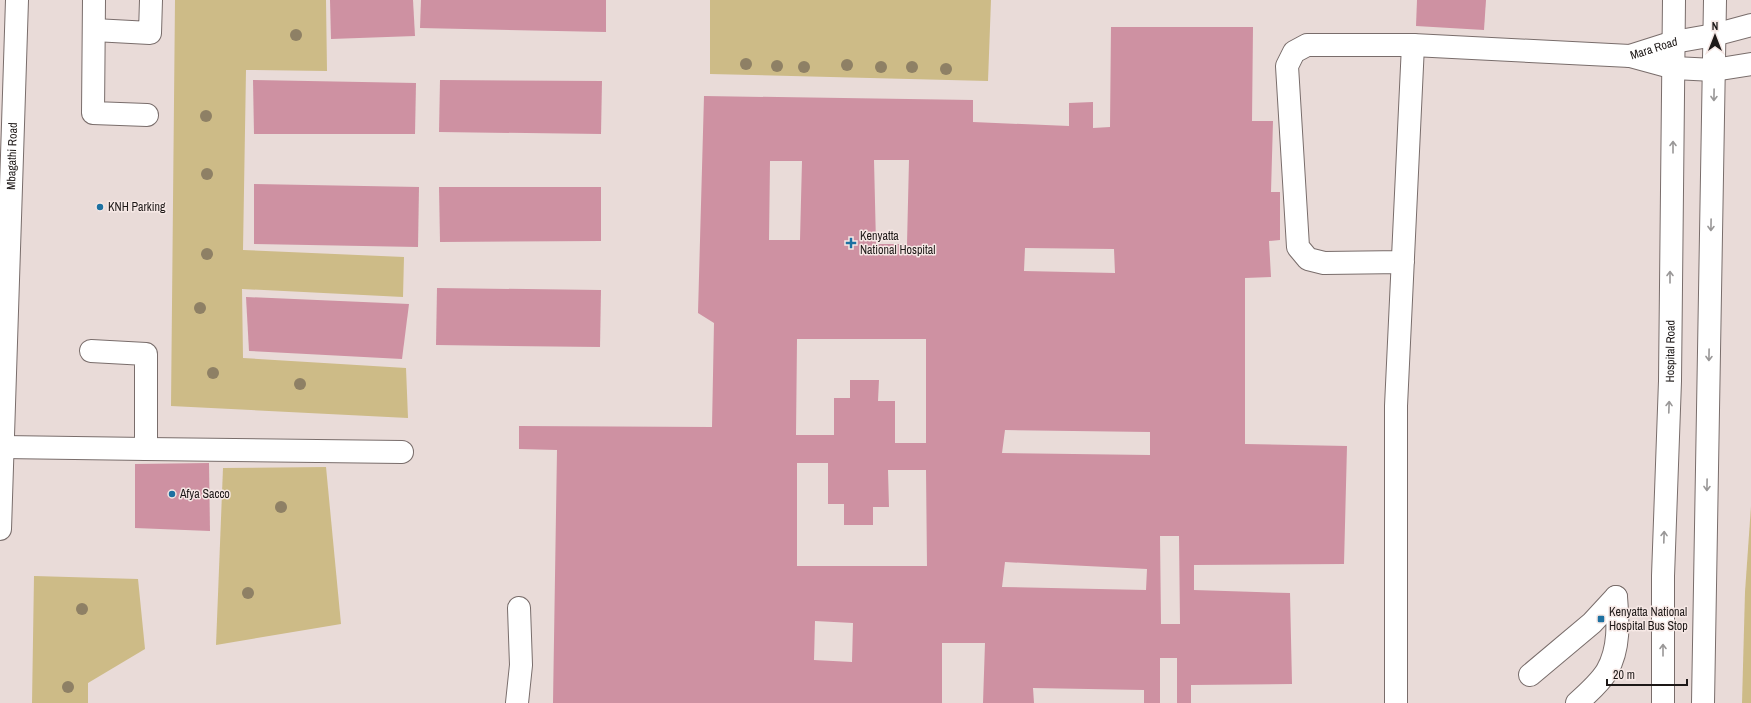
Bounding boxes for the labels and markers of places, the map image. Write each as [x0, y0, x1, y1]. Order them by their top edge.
place label: KNH Parking [108, 199, 166, 215]
marker: KNH Parking [95, 202, 105, 212]
place label: Kenyatta National Hospital [860, 228, 935, 258]
marker: Kenyatta National Hospital [845, 237, 857, 249]
place label: Afya Sacco [179, 486, 230, 502]
marker: Afya Sacco [167, 489, 177, 499]
place label: Kenyatta National Hospital Bus Stop [1609, 604, 1688, 634]
marker: Kenyatta National Hospital Bus Stop [1596, 614, 1606, 624]

